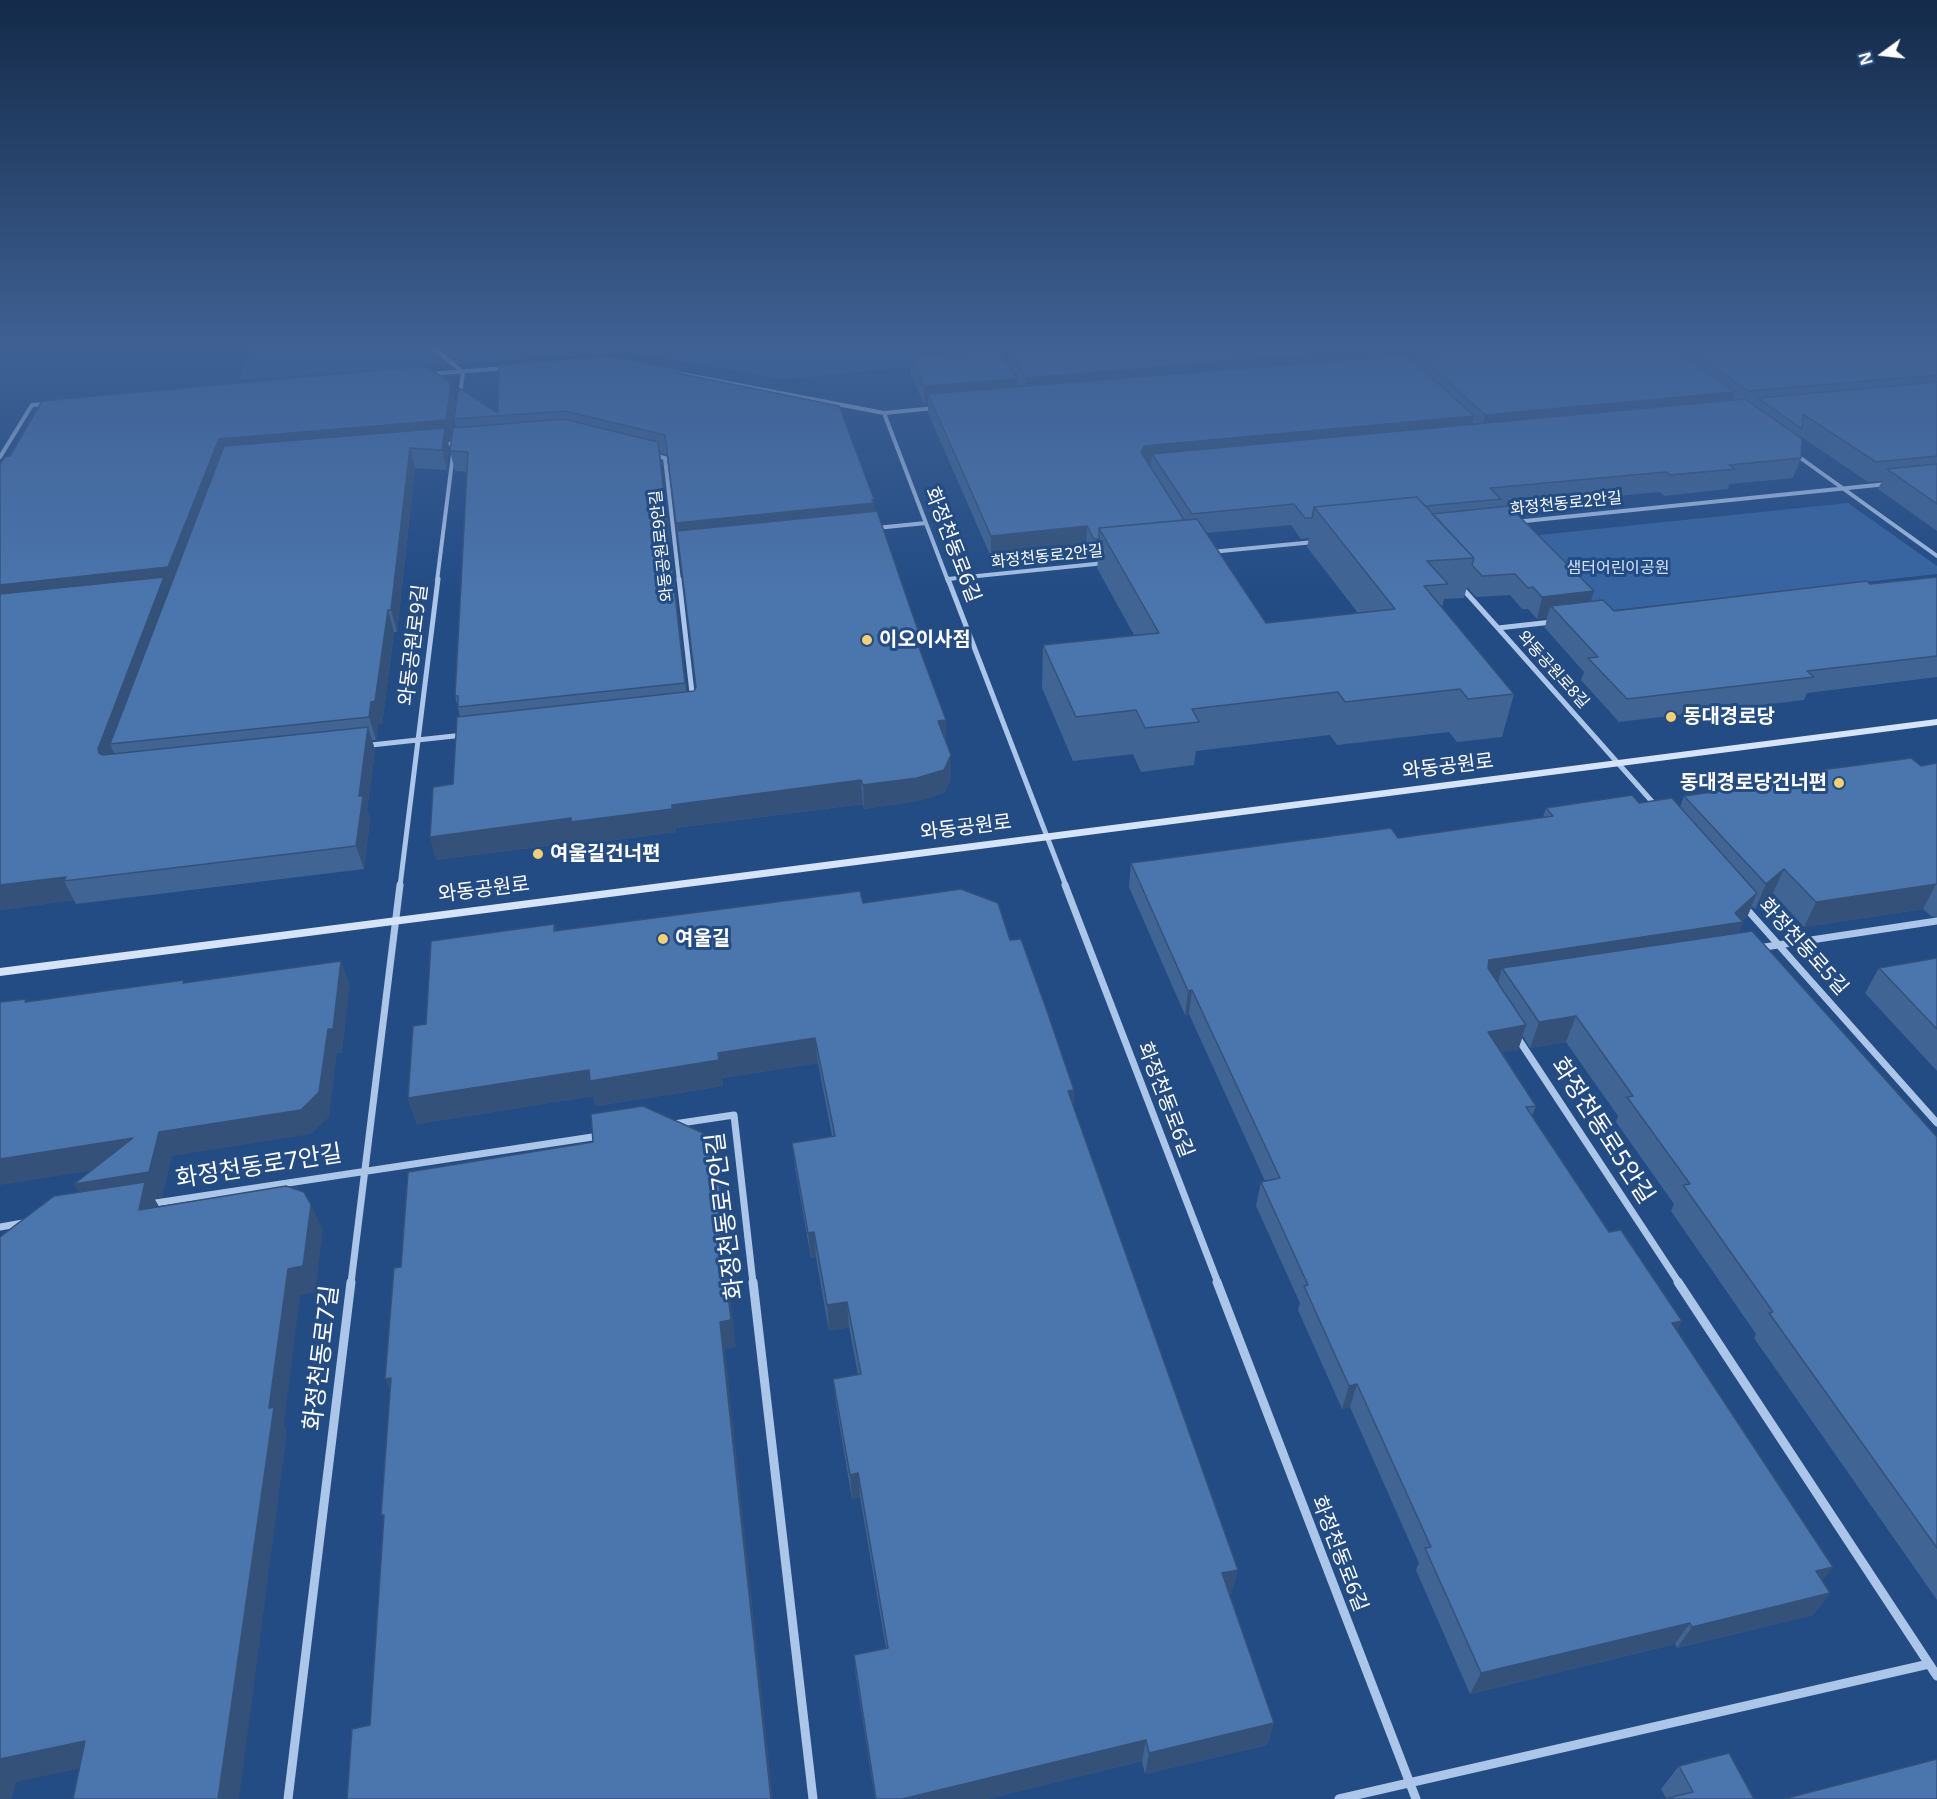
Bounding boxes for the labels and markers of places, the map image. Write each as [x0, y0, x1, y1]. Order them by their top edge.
place label: 이오이사점 [879, 628, 971, 652]
marker: 이오이사점 [860, 633, 874, 647]
place label: 동대경로당 [1683, 705, 1775, 729]
marker: 동대경로당 [1664, 710, 1678, 724]
place label: 동대경로당건너편 [1680, 771, 1827, 795]
marker: 동대경로당건너편 [1832, 776, 1846, 790]
place label: 여울길건너편 [550, 842, 660, 866]
marker: 여울길건너편 [531, 847, 545, 861]
place label: 여울길 [675, 927, 730, 951]
marker: 여울길 [656, 932, 670, 946]

